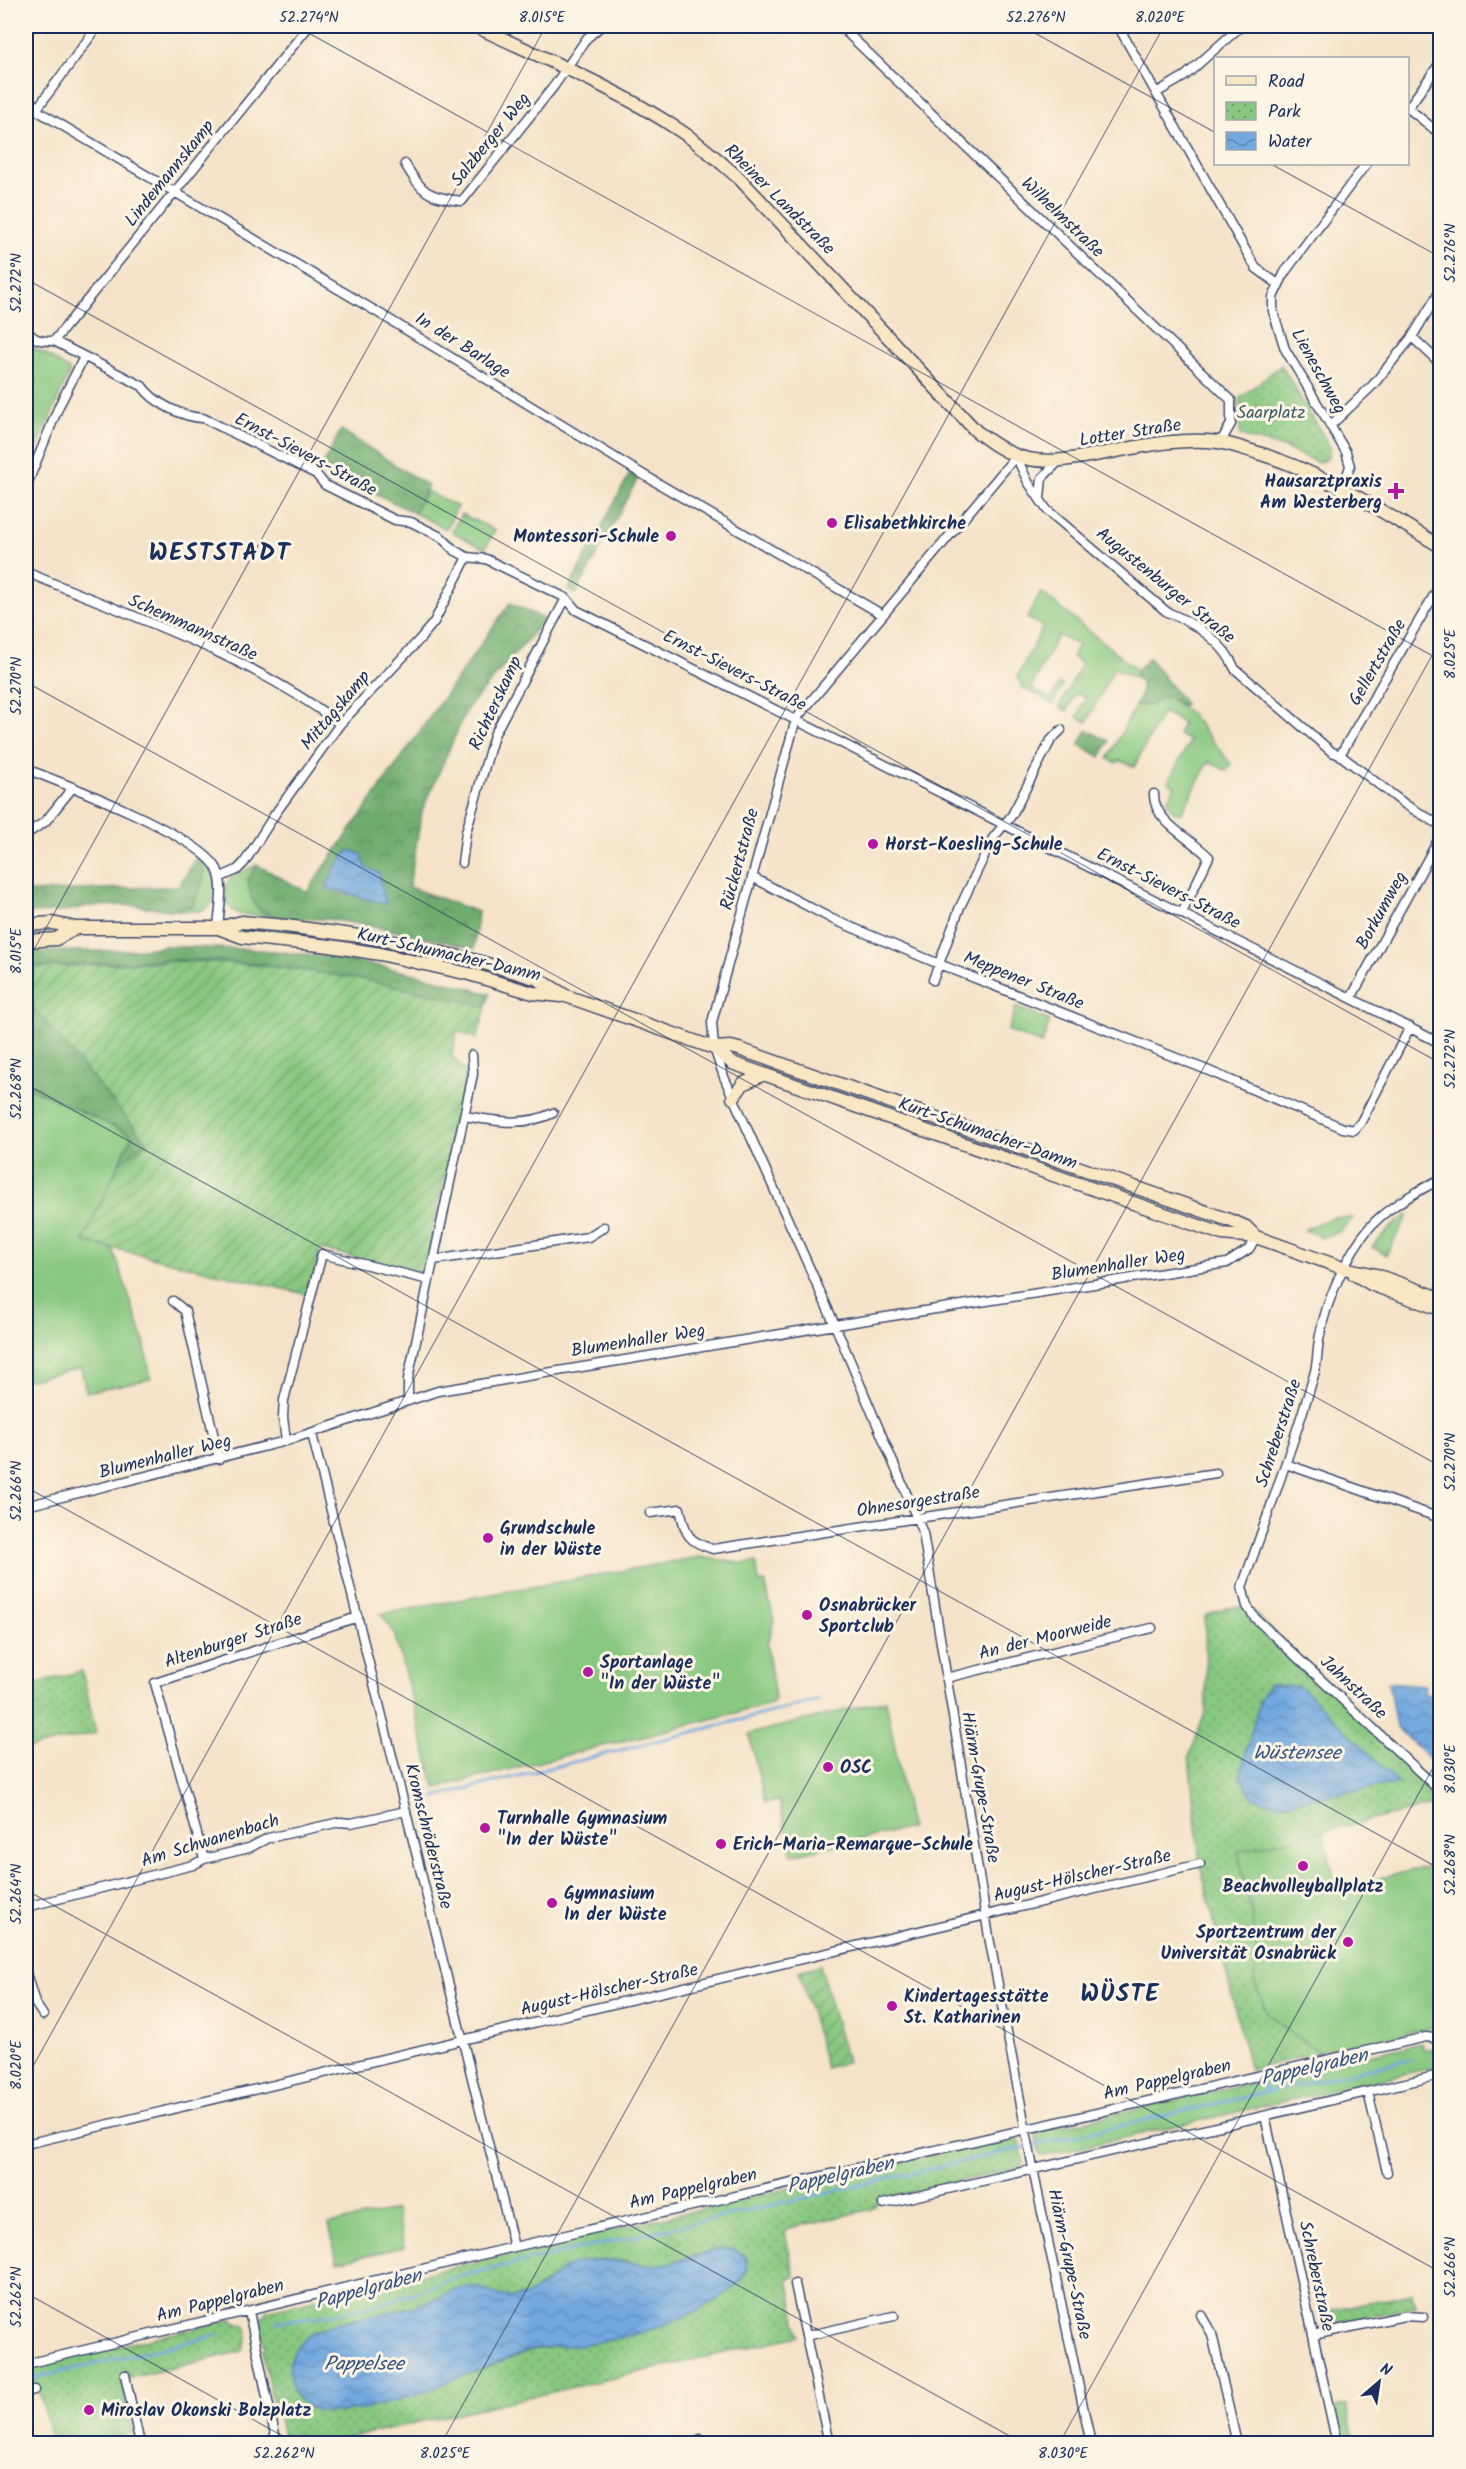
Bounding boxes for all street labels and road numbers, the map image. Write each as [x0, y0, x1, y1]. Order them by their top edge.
street label: Salzberger Weg [444, 86, 538, 194]
street label: Lindemannskamp [118, 114, 223, 234]
street label: Rheiner Landstraße [716, 138, 841, 263]
street label: Wilhelmstraße [1013, 171, 1110, 266]
street label: In der Barlage [409, 305, 516, 387]
street label: Lieneschweg [1282, 324, 1353, 420]
street label: Ernst-Sievers-Straße [229, 405, 382, 505]
street label: Lotter Straße [1077, 411, 1183, 456]
street label: Augustenburger Straße [1089, 521, 1241, 652]
street label: Schemmannstraße [123, 587, 262, 670]
street label: Gellertstraße [1342, 614, 1415, 712]
street label: Ernst-Sievers-Straße [657, 623, 811, 720]
street label: Richterskamp [462, 651, 531, 756]
street label: Mittagskamp [294, 664, 379, 757]
street label: Rückertstraße [713, 805, 768, 914]
street label: Ernst-Sievers-Straße [1091, 841, 1245, 938]
street label: Borkumweg [1349, 866, 1416, 955]
street label: Kurt-Schumacher-Damm [354, 920, 543, 991]
street label: Meppener Straße [959, 944, 1088, 1019]
street label: Kurt-Schumacher-Damm [894, 1090, 1081, 1179]
street label: Blumenhaller Weg [1049, 1241, 1187, 1290]
street label: Blumenhaller Weg [569, 1317, 707, 1366]
street label: Schreberstraße [1248, 1376, 1311, 1491]
street label: Blumenhaller Weg [96, 1427, 235, 1488]
street label: Ohnesorgestraße [854, 1478, 982, 1527]
street label: Altenburger Straße [161, 1605, 306, 1677]
street label: An der Moorweide [976, 1608, 1115, 1669]
street label: Jahnstraße [1312, 1649, 1394, 1727]
street label: Hiärm-Grupe-Straße [952, 1709, 1007, 1865]
street label: Kromschröderstraße [395, 1760, 460, 1912]
street label: Am Schwanenbach [138, 1807, 283, 1876]
street label: August-Hölscher-Straße [991, 1842, 1174, 1911]
street label: August-Hölscher-Straße [518, 1956, 701, 2025]
street label: Am Pappelgraben [1100, 2052, 1234, 2109]
street label: Am Pappelgraben [626, 2161, 760, 2218]
street label: Hiärm-Grupe-Straße [1038, 2186, 1099, 2342]
street label: Schreberstraße [1290, 2218, 1341, 2334]
street label: Am Pappelgraben [154, 2272, 287, 2331]

